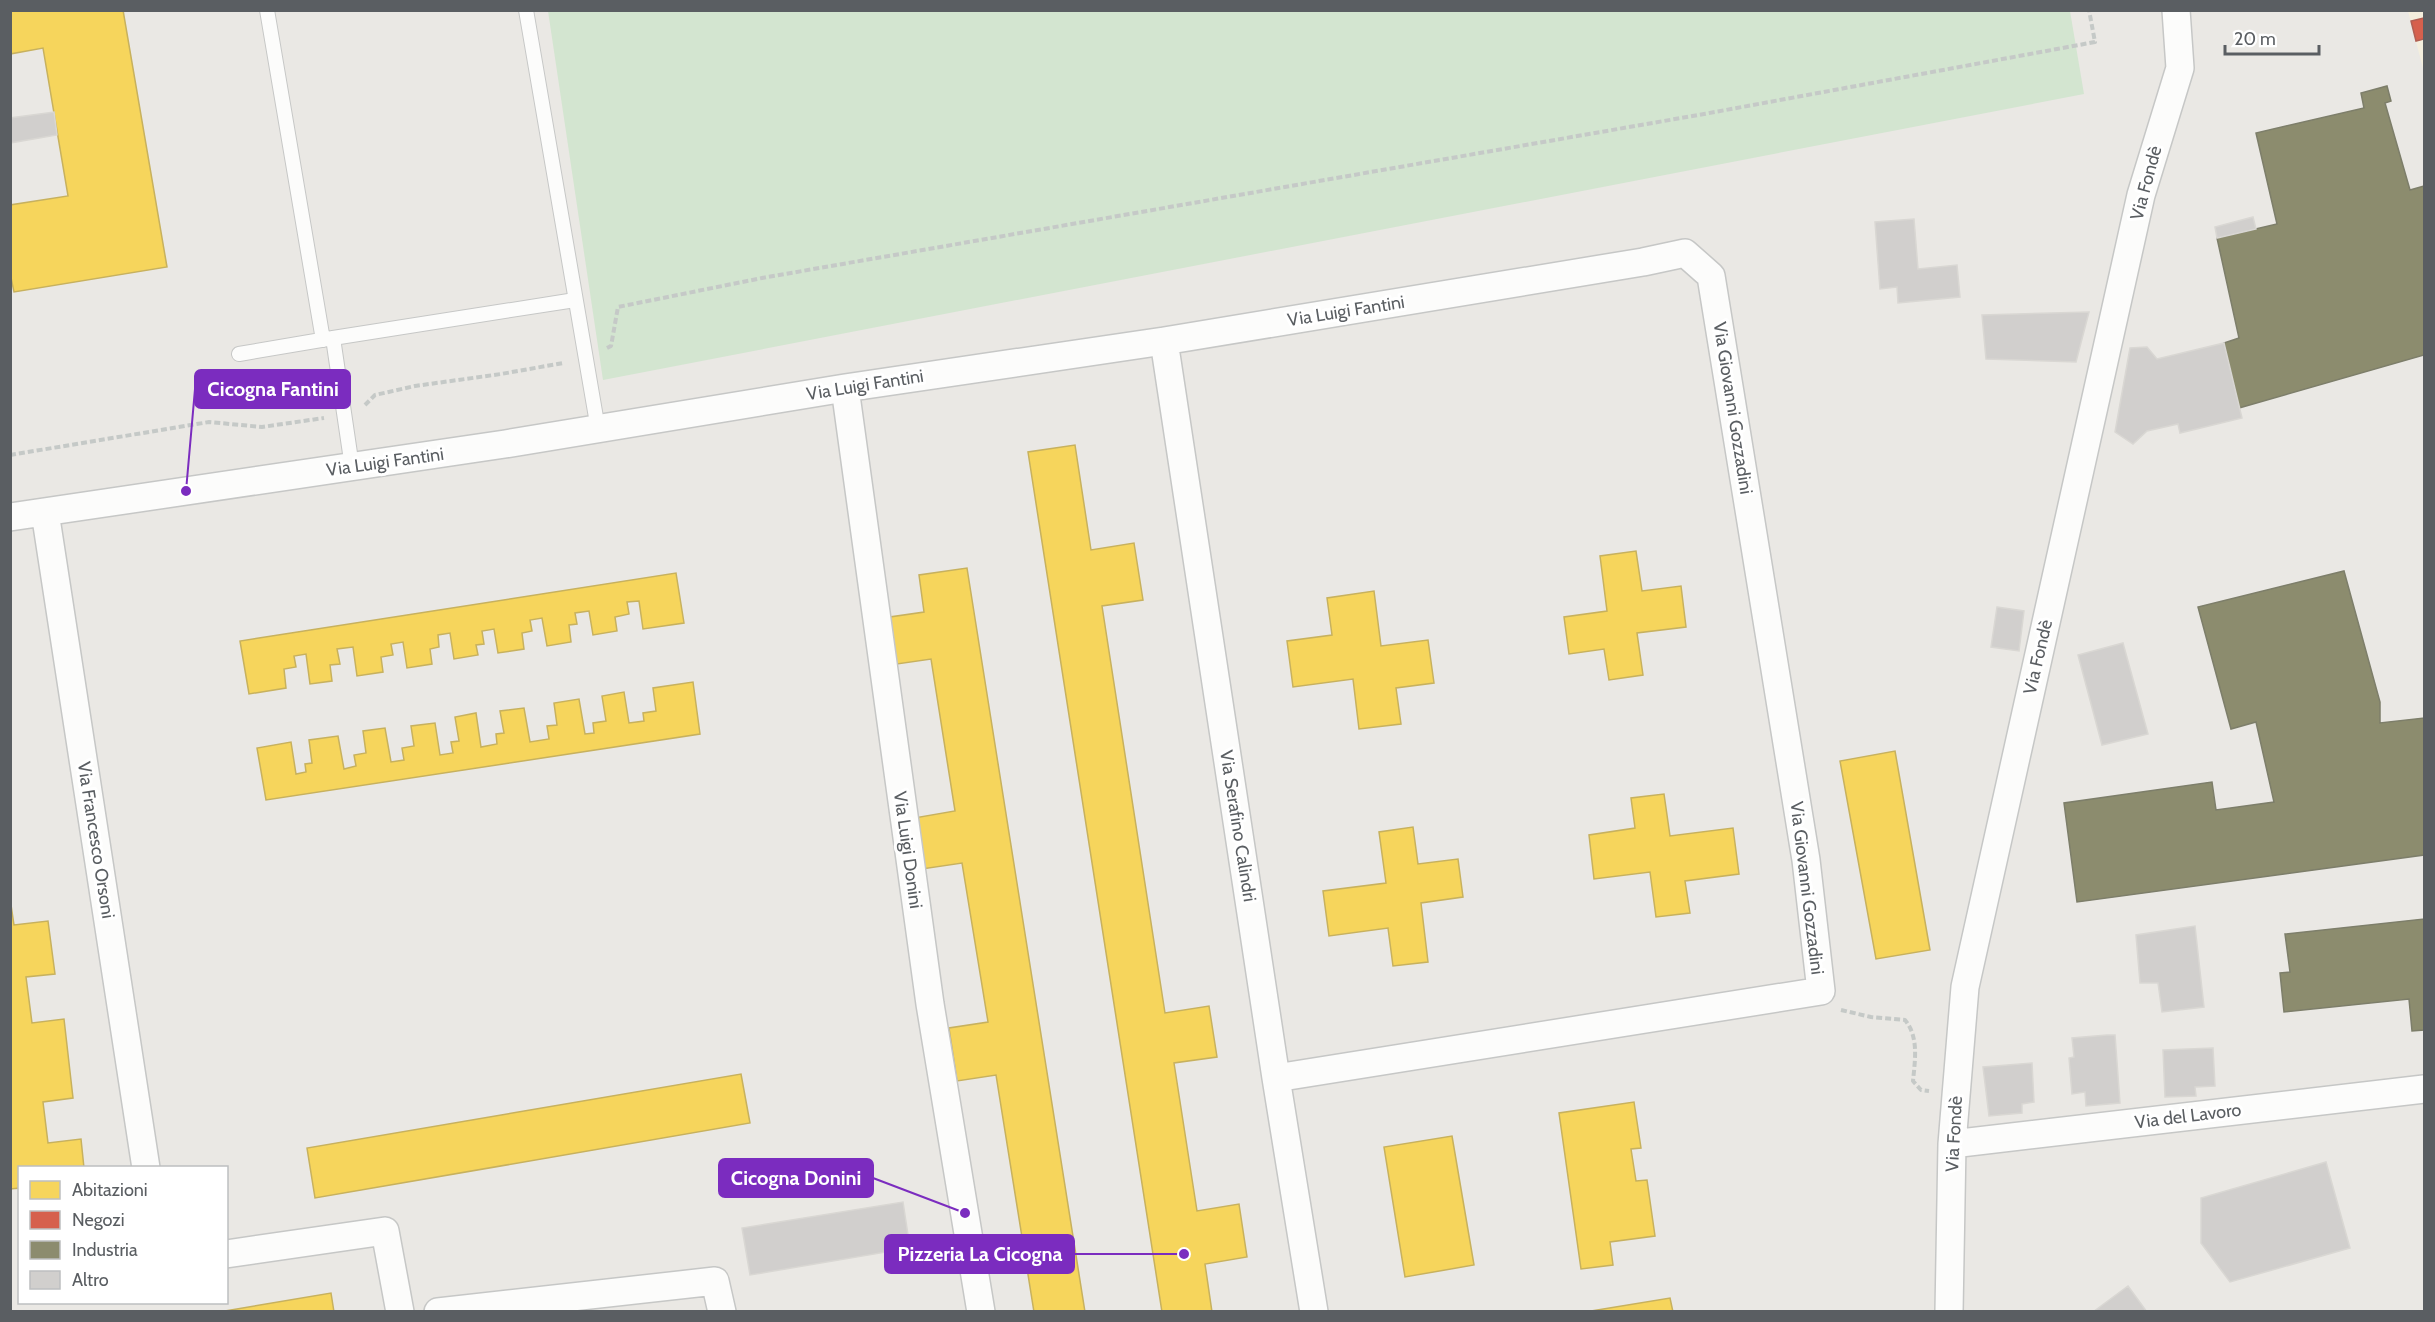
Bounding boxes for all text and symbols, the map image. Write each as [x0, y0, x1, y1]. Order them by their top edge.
scale bar [2225, 18, 2320, 56]
text: 20 m [2234, 28, 2276, 50]
street label: Via Fondè [2126, 143, 2166, 223]
street label: Via Luigi Fantini [1286, 291, 1406, 331]
street label: Via Giovanni Gozzadini [1709, 320, 1757, 496]
street label: Via Luigi Fantini [805, 365, 925, 405]
callout: Cicogna Fantini [195, 370, 350, 408]
text: Cicogna Fantini [207, 377, 339, 401]
street label: Via Luigi Fantini [325, 443, 445, 481]
street label: Via Fondè [2019, 617, 2057, 697]
street label: Via Serafino Calindri [1215, 749, 1261, 903]
street label: Via Francesco Orsoni [73, 760, 119, 920]
street label: Via Luigi Donini [889, 790, 927, 910]
street label: Via Giovanni Gozzadini [1785, 800, 1829, 976]
street label: Via Fondè [1941, 1095, 1967, 1173]
street label: Via del Lavoro [2134, 1099, 2243, 1133]
callout: Cicogna Donini [719, 1159, 873, 1197]
legend [18, 1166, 228, 1304]
text: Cicogna Donini [731, 1166, 861, 1190]
text: Abitazioni [72, 1179, 148, 1201]
text: Negozi [72, 1209, 125, 1231]
callout: Pizzeria La Cicogna [885, 1235, 1074, 1273]
text: Industria [72, 1239, 138, 1261]
text: Pizzeria La Cicogna [898, 1242, 1062, 1266]
text: Altro [72, 1269, 109, 1291]

